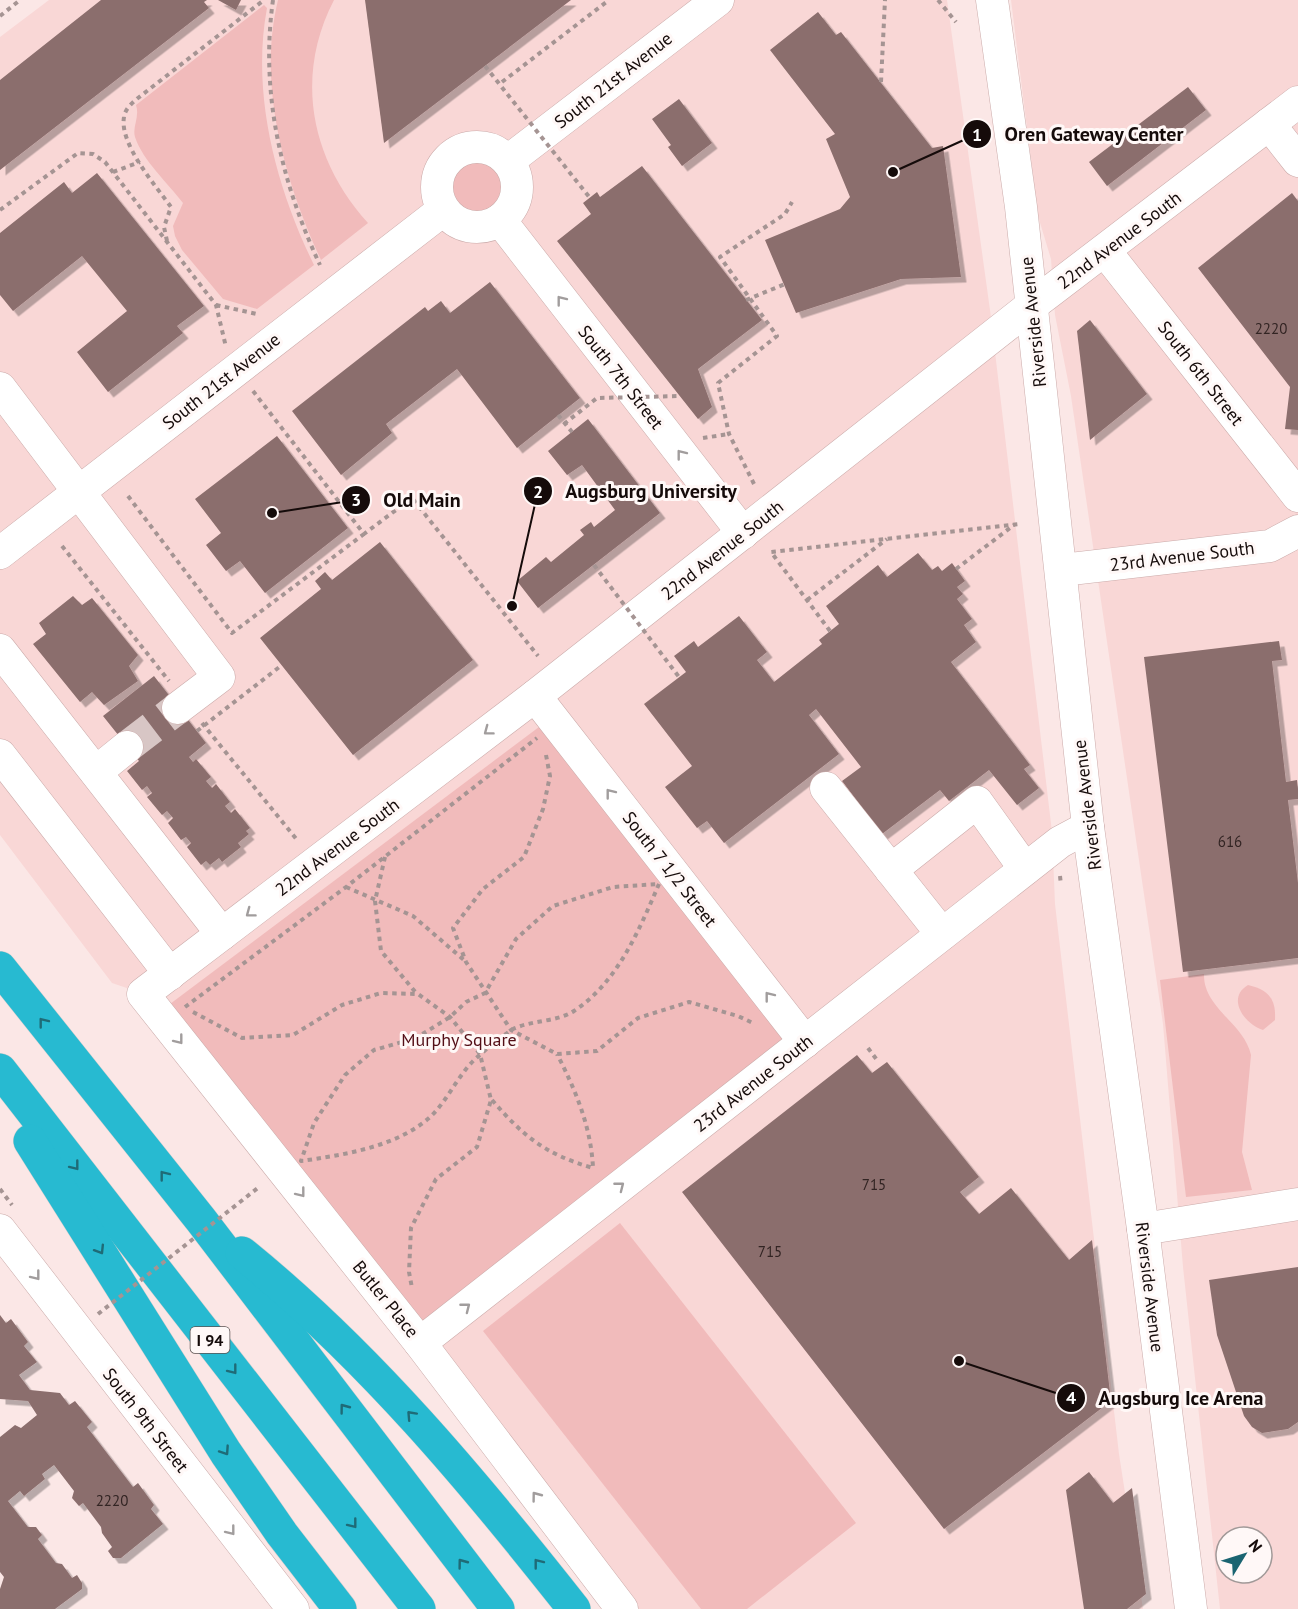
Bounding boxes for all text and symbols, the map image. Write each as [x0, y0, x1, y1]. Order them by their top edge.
street label: South 21st Avenue [549, 27, 677, 133]
callout: Oren Gateway Center [962, 115, 1196, 153]
text: Oren Gateway Center [1005, 121, 1183, 147]
text: 1 [972, 123, 982, 146]
street label: 22nd Avenue South [1052, 186, 1186, 294]
street label: Riverside Avenue [1015, 256, 1051, 388]
one-way arrow [557, 296, 568, 307]
street label: South 6th Street [1153, 316, 1249, 430]
house number: 2220 [1255, 319, 1287, 338]
street label: South 7th Street [573, 320, 669, 434]
street label: South 21st Avenue [157, 328, 285, 434]
one-way arrow [677, 450, 688, 461]
callout: Augsburg University [523, 472, 749, 510]
text: Augsburg University [565, 478, 737, 504]
text: 2 [533, 480, 543, 503]
callout: Old Main [341, 481, 473, 519]
text: Old Main [383, 487, 461, 513]
text: 3 [351, 488, 361, 511]
street label: 22nd Avenue South [656, 495, 788, 605]
street label: 23rd Avenue South [1108, 536, 1256, 576]
one-way arrow [484, 724, 495, 735]
street label: Riverside Avenue [1068, 739, 1106, 871]
one-way arrow [607, 788, 618, 799]
street label: 22nd Avenue South [270, 793, 404, 901]
street label: South 7 1/2 Street [618, 807, 722, 931]
house number: 616 [1218, 832, 1242, 851]
one-way arrow [245, 906, 256, 917]
one-way arrow [766, 992, 777, 1003]
one-way arrow [40, 1018, 51, 1029]
park label: Murphy Square [401, 1028, 517, 1051]
street label: 23rd Avenue South [689, 1029, 817, 1137]
one-way arrow [172, 1033, 183, 1044]
one-way arrow [67, 1159, 78, 1170]
one-way arrow [161, 1170, 172, 1181]
house number: 715 [862, 1175, 886, 1194]
one-way arrow [613, 1183, 624, 1194]
one-way arrow [293, 1186, 304, 1197]
street label: Riverside Avenue [1131, 1221, 1169, 1353]
house number: 715 [758, 1242, 782, 1261]
one-way arrow [92, 1244, 104, 1254]
street label: Butler Place [348, 1256, 424, 1342]
one-way arrow [28, 1270, 39, 1281]
one-way arrow [459, 1303, 470, 1314]
road number: I 94 [190, 1327, 230, 1353]
street label: South 9th Street [98, 1363, 194, 1477]
one-way arrow [226, 1363, 237, 1374]
callout: Augsburg Ice Arena [1056, 1379, 1276, 1417]
text: Augsburg Ice Arena [1099, 1385, 1263, 1411]
text: 4 [1066, 1386, 1076, 1409]
one-way arrow [340, 1403, 351, 1414]
one-way arrow [407, 1412, 418, 1422]
one-way arrow [218, 1444, 229, 1455]
house number: 2220 [96, 1491, 128, 1510]
one-way arrow [532, 1491, 543, 1502]
one-way arrow [345, 1517, 356, 1528]
one-way arrow [224, 1524, 235, 1535]
north arrow [1214, 1525, 1274, 1585]
text: N [1245, 1535, 1267, 1556]
one-way arrow [458, 1558, 469, 1569]
one-way arrow [534, 1559, 545, 1570]

